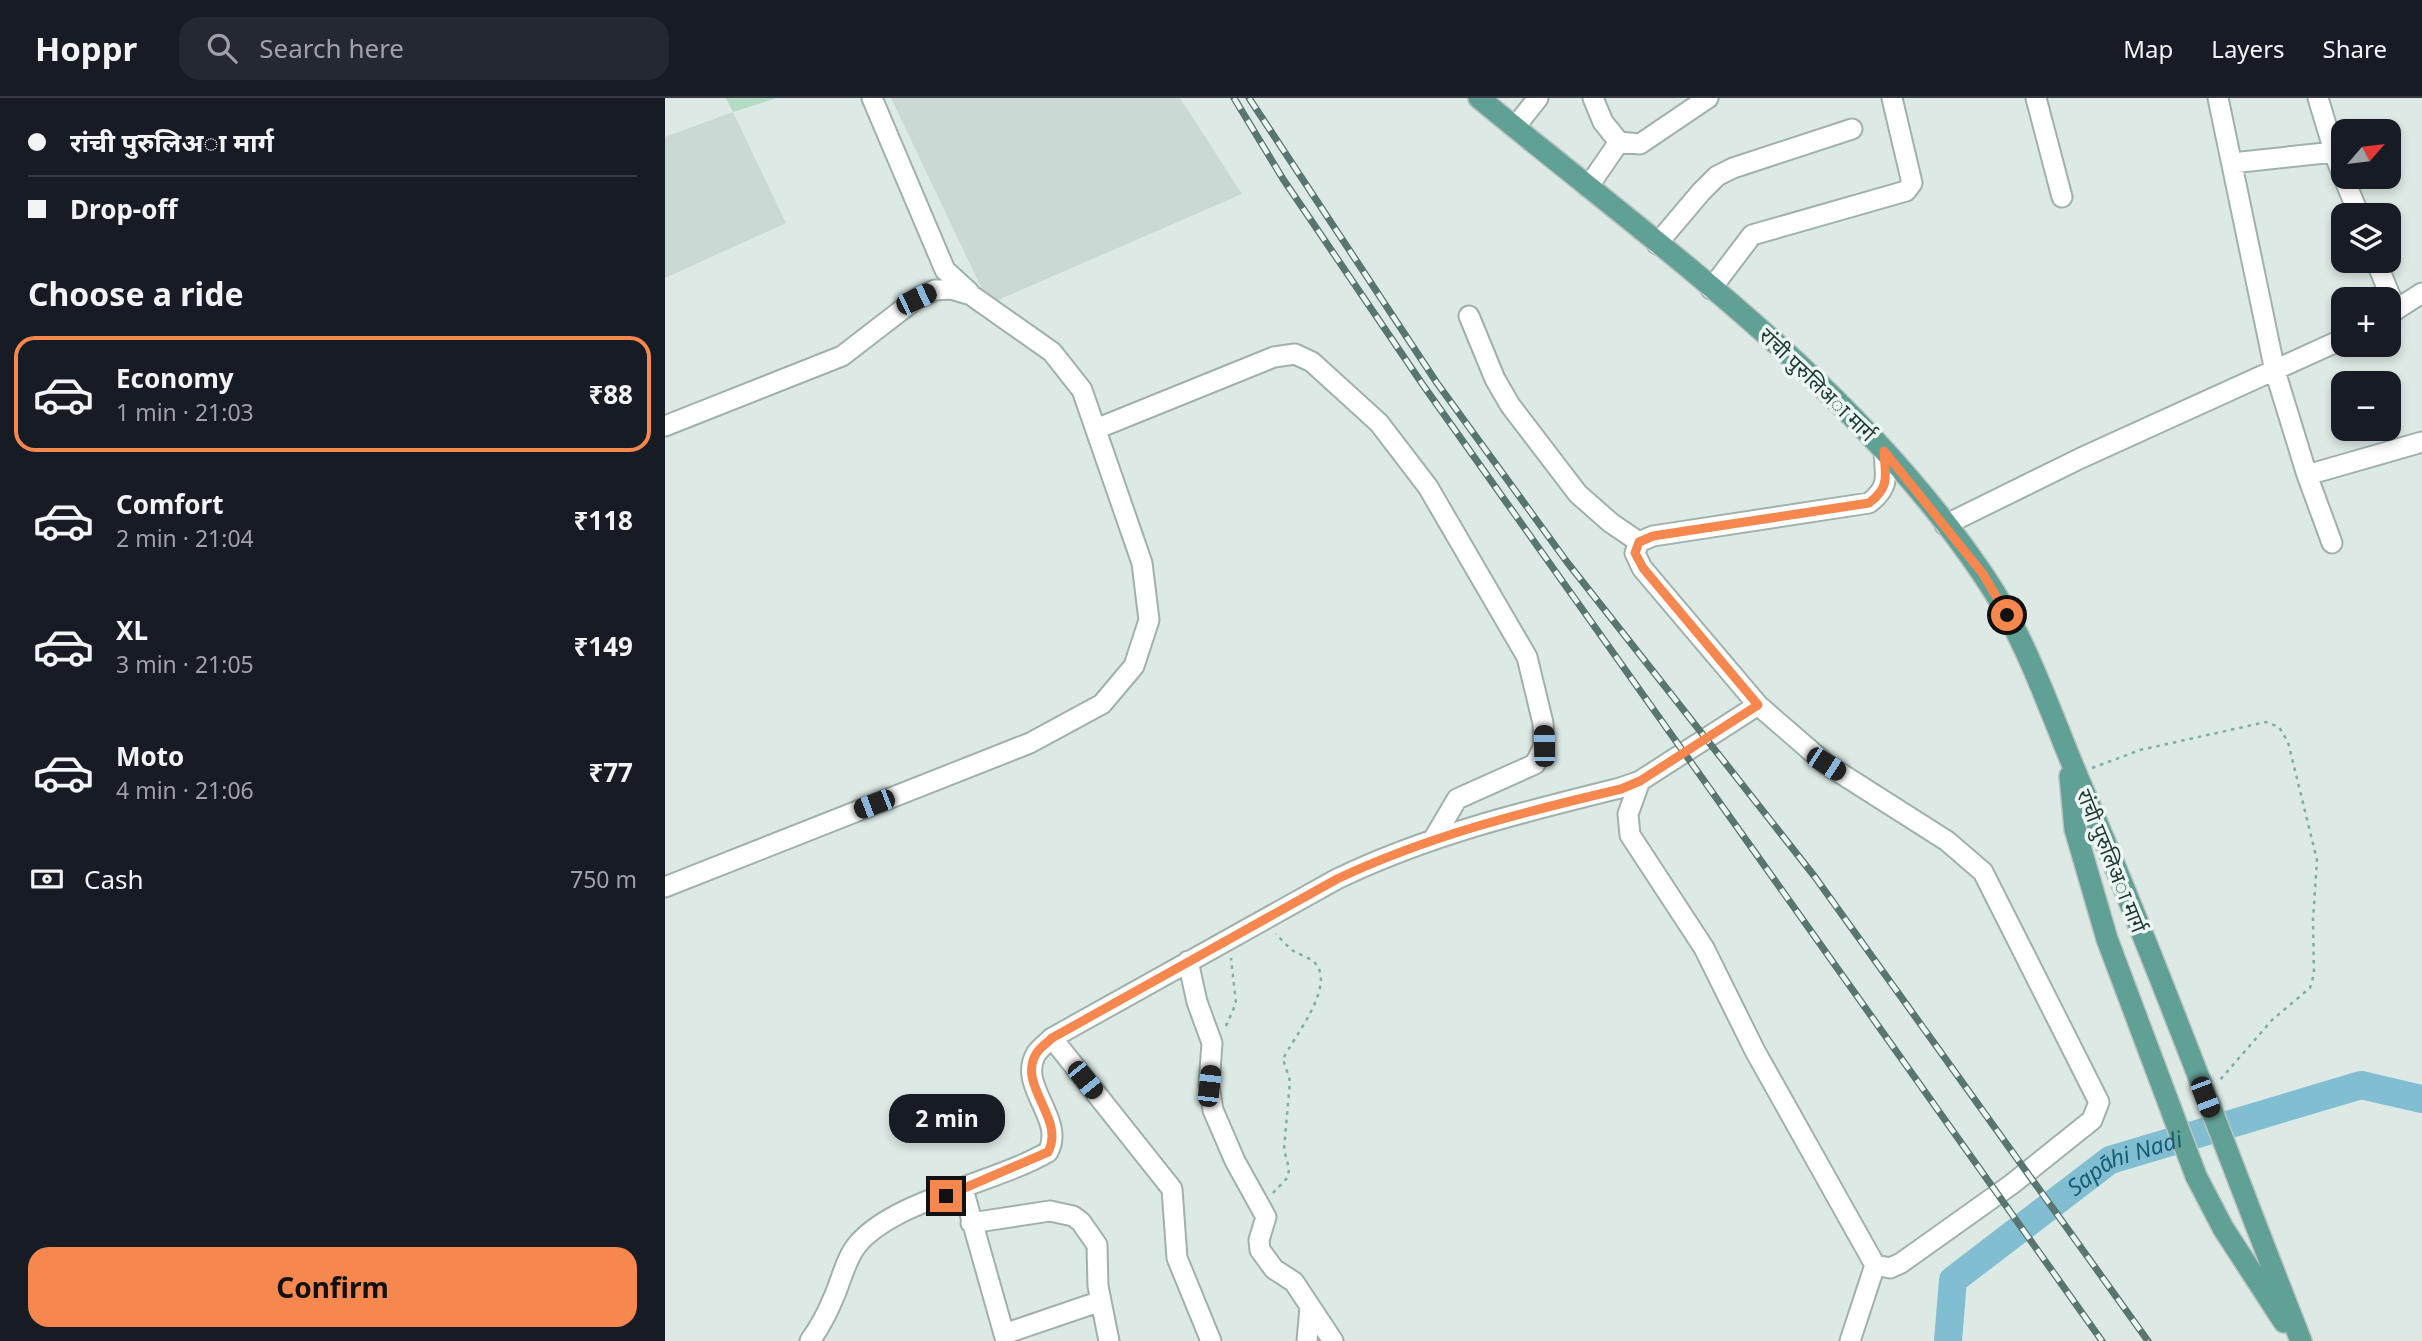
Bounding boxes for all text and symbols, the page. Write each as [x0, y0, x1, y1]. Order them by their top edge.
search box [179, 17, 669, 80]
text: Hoppr [35, 26, 137, 71]
icon: search [203, 29, 241, 67]
text: Search here [259, 30, 404, 66]
text: Map [2123, 32, 2173, 65]
text: Layers [2211, 32, 2285, 65]
text: Share [2323, 32, 2387, 65]
north arrow [2331, 119, 2401, 189]
map controls [2331, 119, 2401, 441]
text: रांची पुरुलिअा मार्ग [70, 124, 274, 160]
text: Drop-off [70, 191, 177, 227]
button: layers [2331, 203, 2401, 273]
text: Choose a ride [28, 272, 244, 315]
car [893, 280, 940, 318]
button: + [2331, 287, 2401, 357]
street label: रांची पुरुलिअा मार्ग [1753, 322, 1883, 448]
text: Economy [116, 360, 234, 396]
icon: car [32, 363, 95, 426]
button: − [2331, 371, 2401, 441]
text: ₹88 [588, 376, 633, 412]
text: 1 min · 21:03 [116, 396, 254, 428]
text: Comfort [116, 486, 224, 522]
icon: car [32, 489, 95, 552]
text: ₹118 [574, 502, 633, 538]
text: 2 min · 21:04 [116, 522, 254, 554]
route start [1991, 599, 2023, 631]
text: XL [116, 612, 148, 648]
icon: car [32, 615, 95, 678]
text: ₹149 [574, 628, 633, 664]
text: 3 min · 21:05 [116, 648, 254, 680]
car [1534, 725, 1555, 767]
text: Moto [116, 738, 184, 774]
icon: car [32, 741, 95, 804]
car [1803, 744, 1850, 784]
text: ₹77 [588, 754, 633, 790]
text: 4 min · 21:06 [116, 774, 254, 806]
street label: रांची पुरुलिअा मार्ग [2071, 785, 2154, 937]
car [851, 787, 898, 821]
icon: cash [28, 860, 66, 898]
text: Cash [84, 861, 144, 897]
text: 750 m [570, 863, 637, 895]
car [1064, 1057, 1107, 1103]
car [1197, 1064, 1222, 1108]
car [2188, 1074, 2223, 1120]
callout: 2 min [888, 1094, 1004, 1144]
text: 2 min [915, 1102, 979, 1134]
water label: Sapāhi Nadi [2060, 1122, 2187, 1202]
route end [930, 1180, 962, 1212]
button: Confirm [28, 1247, 637, 1327]

